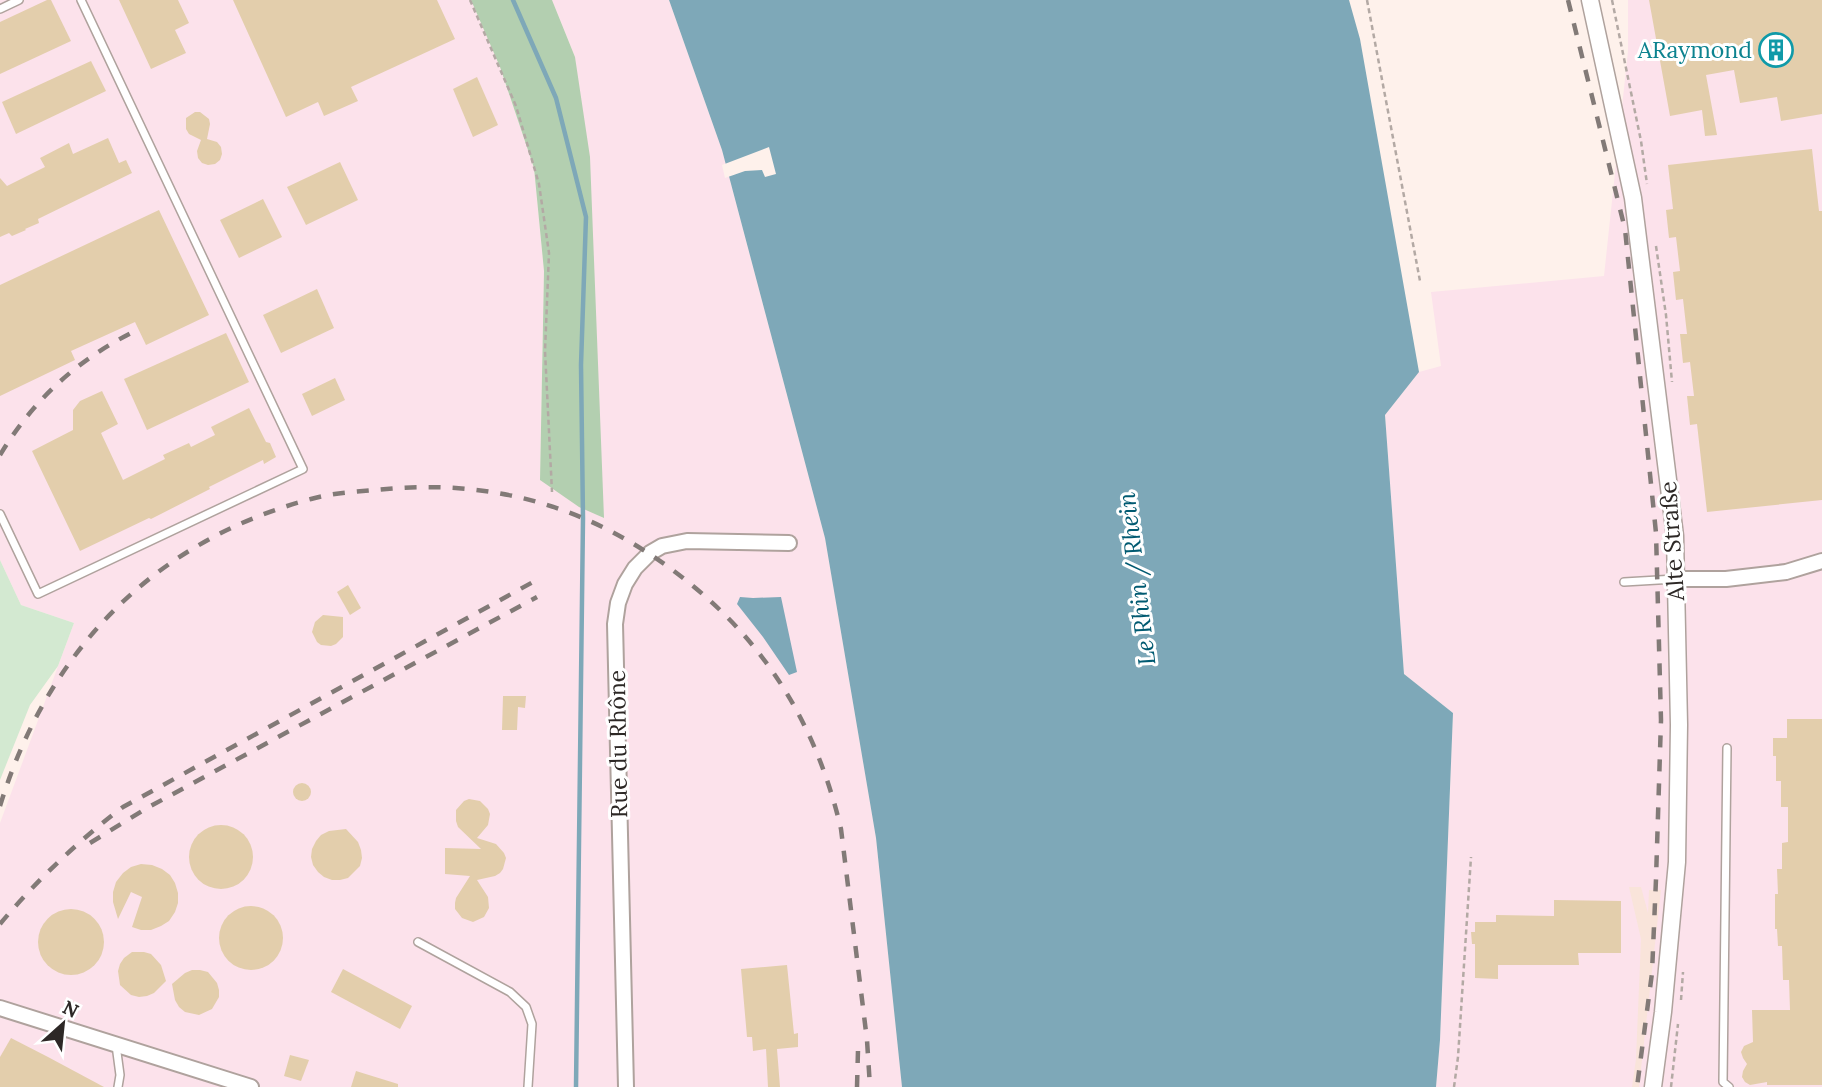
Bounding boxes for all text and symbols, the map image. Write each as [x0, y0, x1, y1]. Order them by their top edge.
building icon: ARaymond [1757, 31, 1795, 69]
place label: ARaymond [1637, 35, 1752, 64]
street label: Alte Straße [1653, 480, 1690, 603]
water label: Le Rhin / Rhein [1110, 491, 1162, 667]
street label: Rue du Rhône [602, 670, 633, 818]
north arrow [28, 989, 98, 1059]
text: N [59, 995, 83, 1023]

